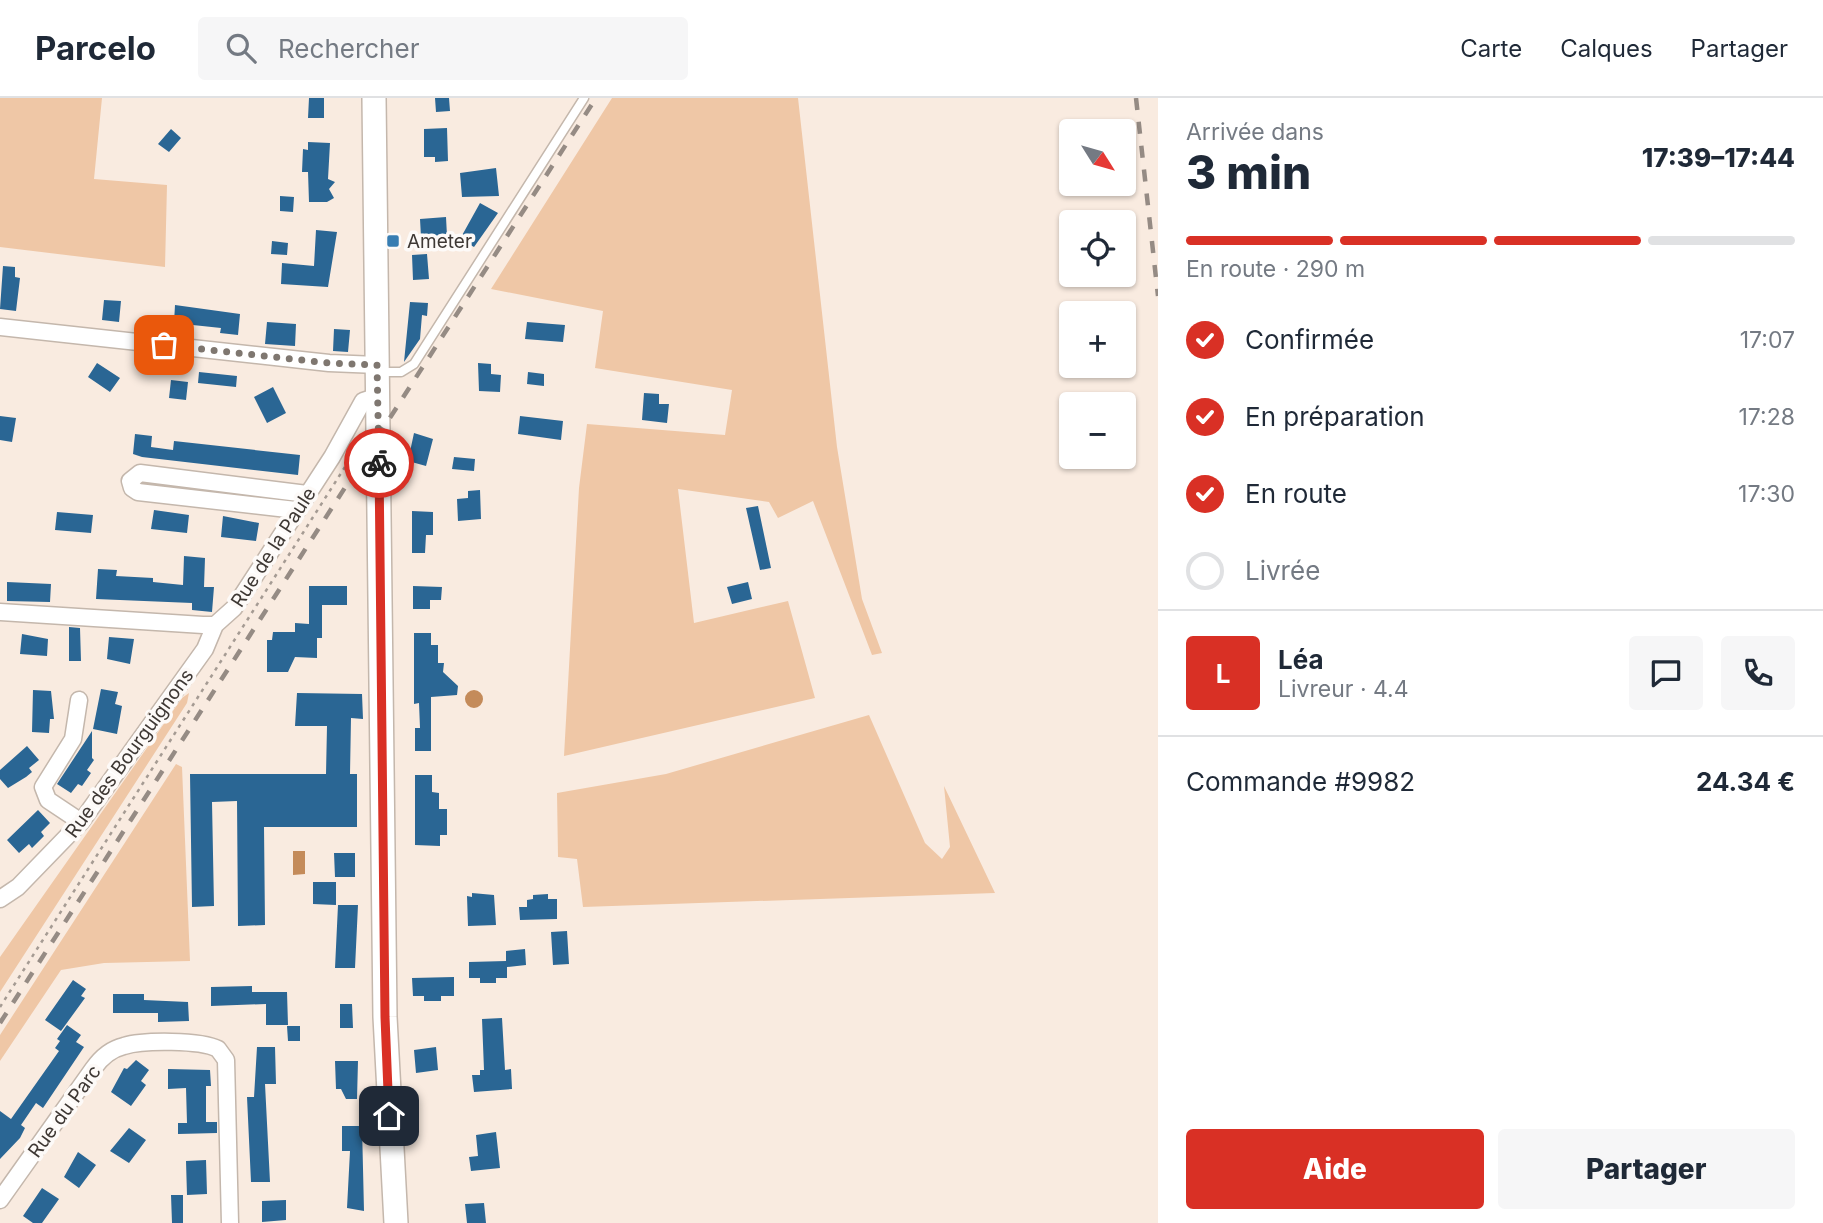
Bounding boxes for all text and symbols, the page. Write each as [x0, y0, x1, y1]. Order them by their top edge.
search box [198, 17, 688, 80]
text: Parcelo [35, 28, 156, 68]
icon: search [222, 29, 260, 67]
text: Rechercher [278, 33, 419, 64]
text: Carte [1460, 34, 1522, 63]
text: Calques [1560, 34, 1653, 63]
text: Partager [1691, 34, 1788, 63]
text: Arrivée dans [1186, 118, 1324, 146]
north arrow [1059, 119, 1136, 196]
map controls [1059, 119, 1136, 469]
text: 17:39–17:44 [1642, 142, 1795, 173]
text: 3 min [1186, 144, 1311, 200]
button: locate [1059, 210, 1136, 287]
place label: Ameter [407, 230, 472, 253]
marker: Ameter [385, 233, 401, 249]
text: En route · 290 m [1186, 255, 1365, 283]
button: + [1059, 301, 1136, 378]
pin [134, 315, 194, 375]
icon: check [1186, 321, 1224, 359]
text: Confirmée [1245, 324, 1374, 355]
icon: bag [145, 326, 183, 364]
text: 17:07 [1740, 326, 1795, 354]
button: − [1059, 392, 1136, 469]
icon: check [1186, 398, 1224, 436]
text: En préparation [1245, 401, 1425, 432]
text: 17:28 [1739, 403, 1795, 431]
courier [344, 428, 414, 498]
icon: bike [360, 444, 398, 482]
icon: check [1186, 475, 1224, 513]
text: En route [1245, 478, 1347, 509]
text: 17:30 [1738, 480, 1795, 508]
street label: Rue de la Paule [226, 483, 321, 612]
text: Livrée [1245, 555, 1320, 586]
button: chat [1629, 636, 1703, 710]
button: phone [1721, 636, 1795, 710]
text: Léa [1278, 644, 1324, 675]
text: L [1216, 658, 1230, 689]
street label: Rue des Bourguignons [60, 664, 198, 842]
text: Livreur · 4.4 [1278, 675, 1409, 703]
text: Commande #9982 [1186, 766, 1415, 797]
text: 24.34 € [1696, 766, 1795, 797]
street label: Rue du Parc [23, 1061, 106, 1162]
pin [359, 1086, 419, 1146]
icon: home [370, 1097, 408, 1135]
button: Aide [1186, 1129, 1484, 1209]
button: Partager [1498, 1129, 1795, 1209]

